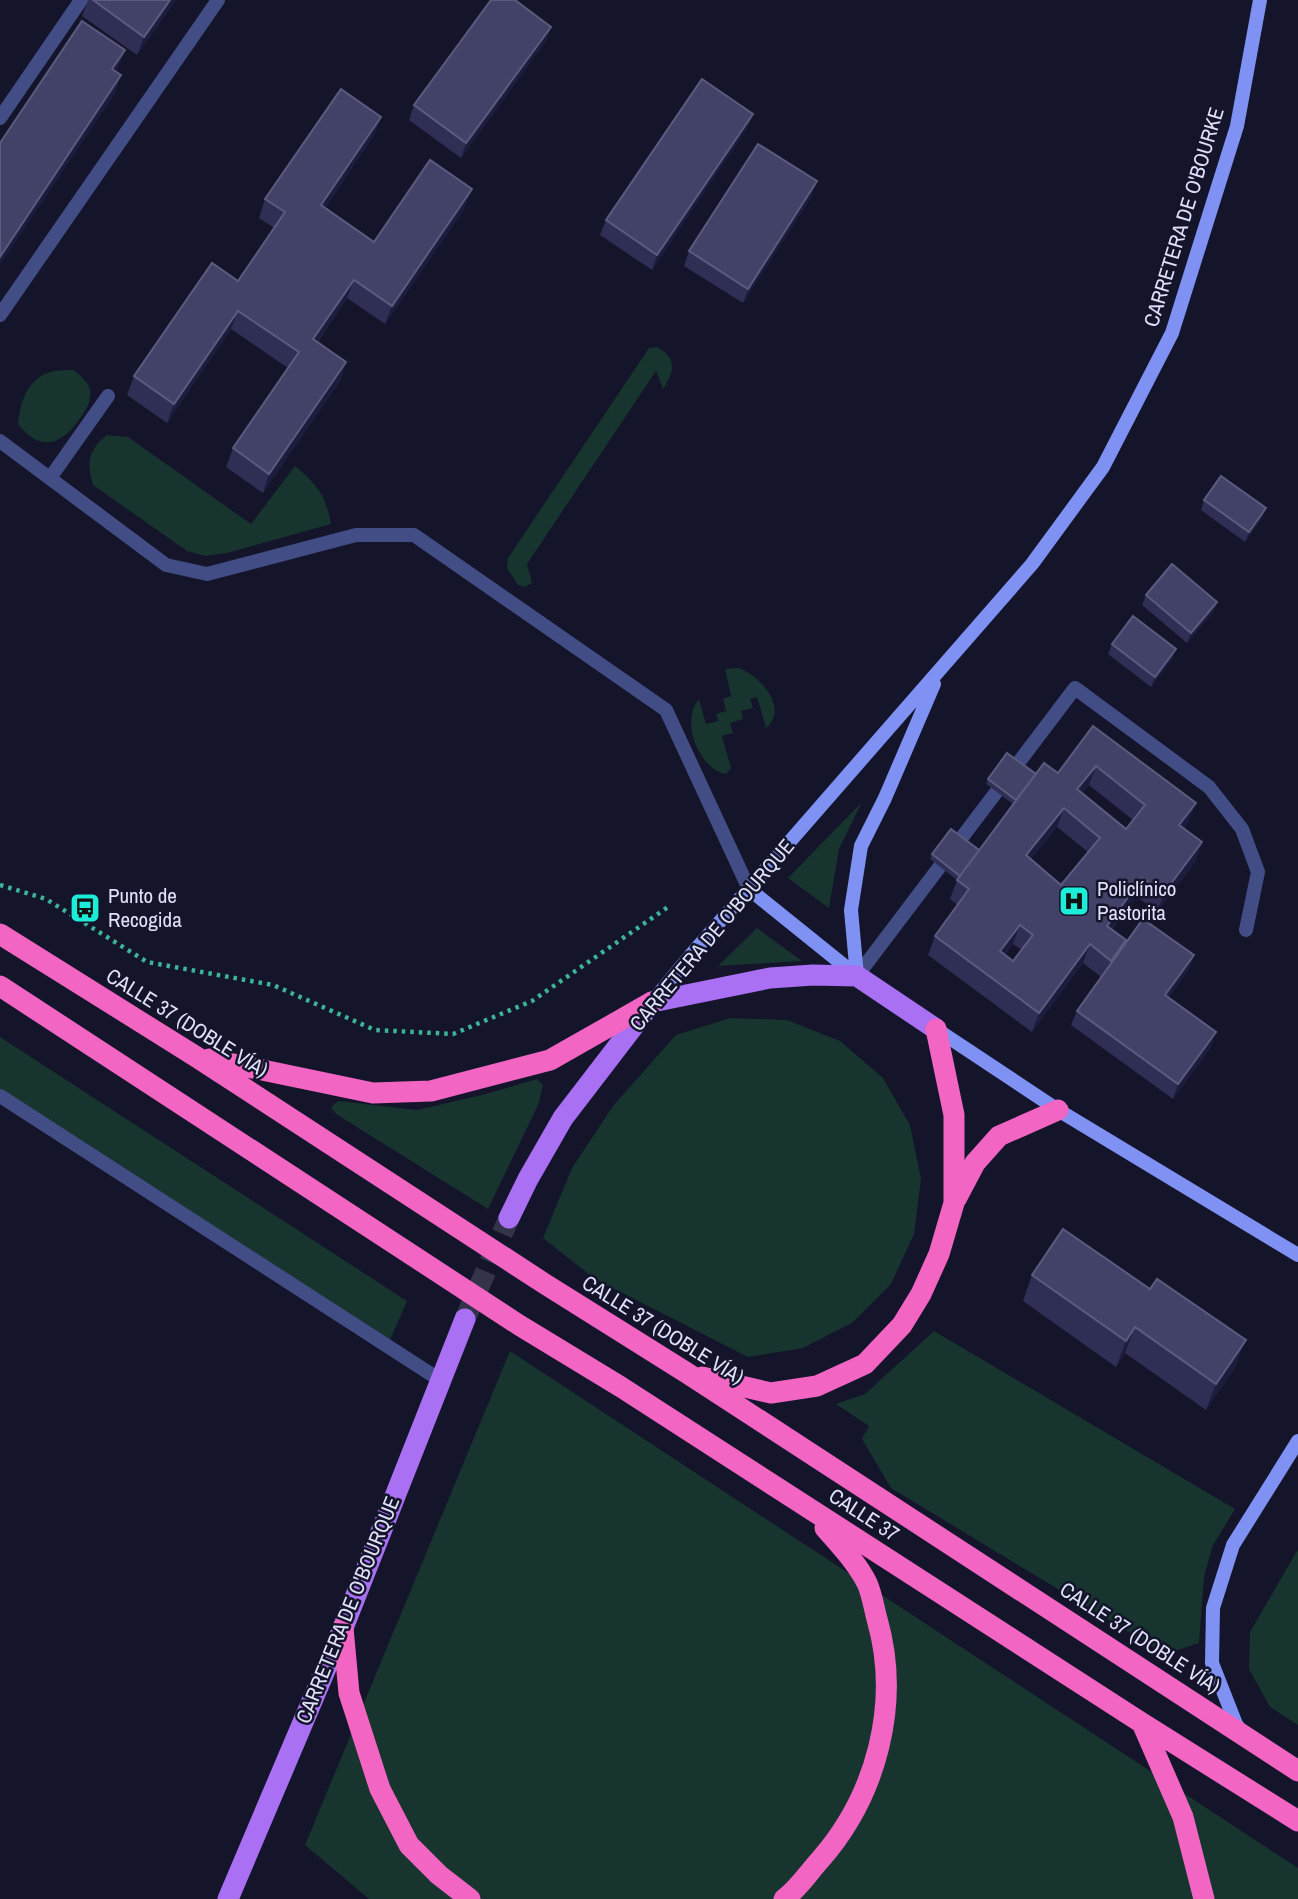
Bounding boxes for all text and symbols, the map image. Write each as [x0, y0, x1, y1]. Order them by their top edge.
street label: CARRETERA DE O'BOURKE [1136, 104, 1231, 330]
street label: CARRETERA DE O'BOURQUE [623, 832, 801, 1037]
place label: Policlínico Pastorita [1097, 874, 1176, 927]
place label: Punto de Recogida [108, 881, 182, 934]
hospital icon: Policlínico Pastorita [1057, 884, 1091, 918]
bus stop icon: Punto de Recogida [68, 891, 102, 925]
street label: CALLE 37 (DOBLE VÍA) [101, 961, 274, 1084]
street label: CALLE 37 (DOBLE VÍA) [577, 1268, 750, 1391]
street label: CALLE 37 [823, 1481, 905, 1548]
street label: CARRETERA DE O'BOURQUE [289, 1492, 406, 1728]
street label: CALLE 37 (DOBLE VÍA) [1055, 1575, 1226, 1700]

